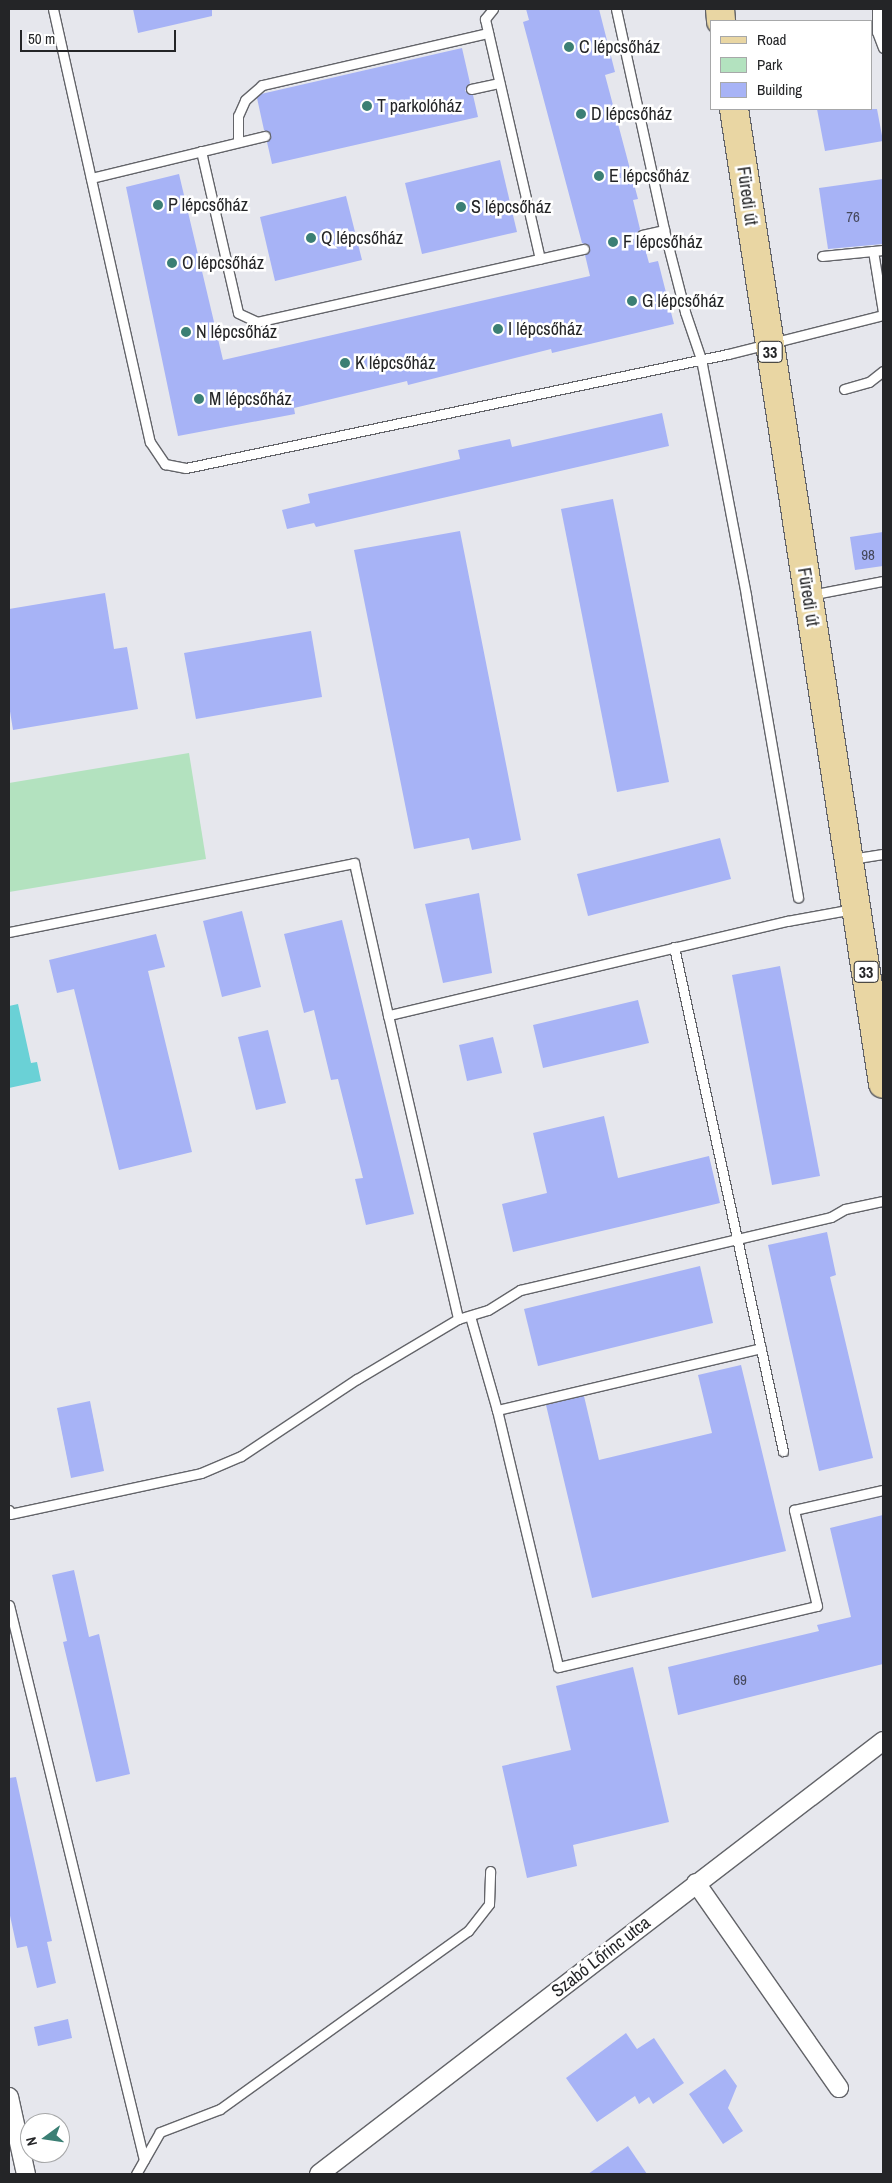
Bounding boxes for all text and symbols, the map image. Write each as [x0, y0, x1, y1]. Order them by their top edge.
scale bar [22, 20, 179, 52]
legend [710, 20, 872, 110]
text: 50 m [28, 28, 55, 49]
text: Road [757, 29, 786, 50]
place label: C lépcsőház [579, 36, 660, 58]
marker: C lépcsőház [563, 41, 575, 53]
text: Park [757, 54, 782, 75]
text: Building [757, 79, 802, 100]
place label: T parkolóház [377, 95, 462, 117]
marker: T parkolóház [361, 100, 373, 112]
place label: D lépcsőház [591, 103, 672, 125]
marker: D lépcsőház [575, 108, 587, 120]
place label: E lépcsőház [609, 165, 689, 187]
street label: Füredi út [732, 165, 762, 227]
marker: E lépcsőház [593, 170, 605, 182]
place label: P lépcsőház [168, 194, 248, 216]
place label: S lépcsőház [471, 196, 551, 218]
marker: P lépcsőház [152, 199, 164, 211]
marker: S lépcsőház [455, 201, 467, 213]
house number: 76 [846, 208, 860, 226]
place label: Q lépcsőház [321, 227, 403, 249]
place label: F lépcsőház [623, 231, 703, 253]
marker: Q lépcsőház [305, 232, 317, 244]
marker: F lépcsőház [607, 236, 619, 248]
place label: O lépcsőház [182, 252, 264, 274]
marker: O lépcsőház [166, 257, 178, 269]
place label: G lépcsőház [642, 290, 724, 312]
marker: G lépcsőház [626, 295, 638, 307]
place label: I lépcsőház [508, 318, 583, 340]
place label: N lépcsőház [196, 321, 277, 343]
marker: I lépcsőház [492, 323, 504, 335]
marker: N lépcsőház [180, 326, 192, 338]
road number: 33 [758, 338, 782, 366]
place label: K lépcsőház [355, 352, 435, 374]
marker: K lépcsőház [339, 357, 351, 369]
place label: M lépcsőház [209, 388, 292, 410]
marker: M lépcsőház [193, 393, 205, 405]
house number: 98 [861, 546, 875, 564]
street label: Füredi út [793, 566, 823, 628]
road number: 33 [854, 959, 878, 986]
house number: 69 [733, 1671, 747, 1689]
street label: Szabó Lőrinc utca [547, 1912, 655, 2002]
north arrow [20, 2113, 70, 2163]
text: N [22, 2135, 41, 2148]

